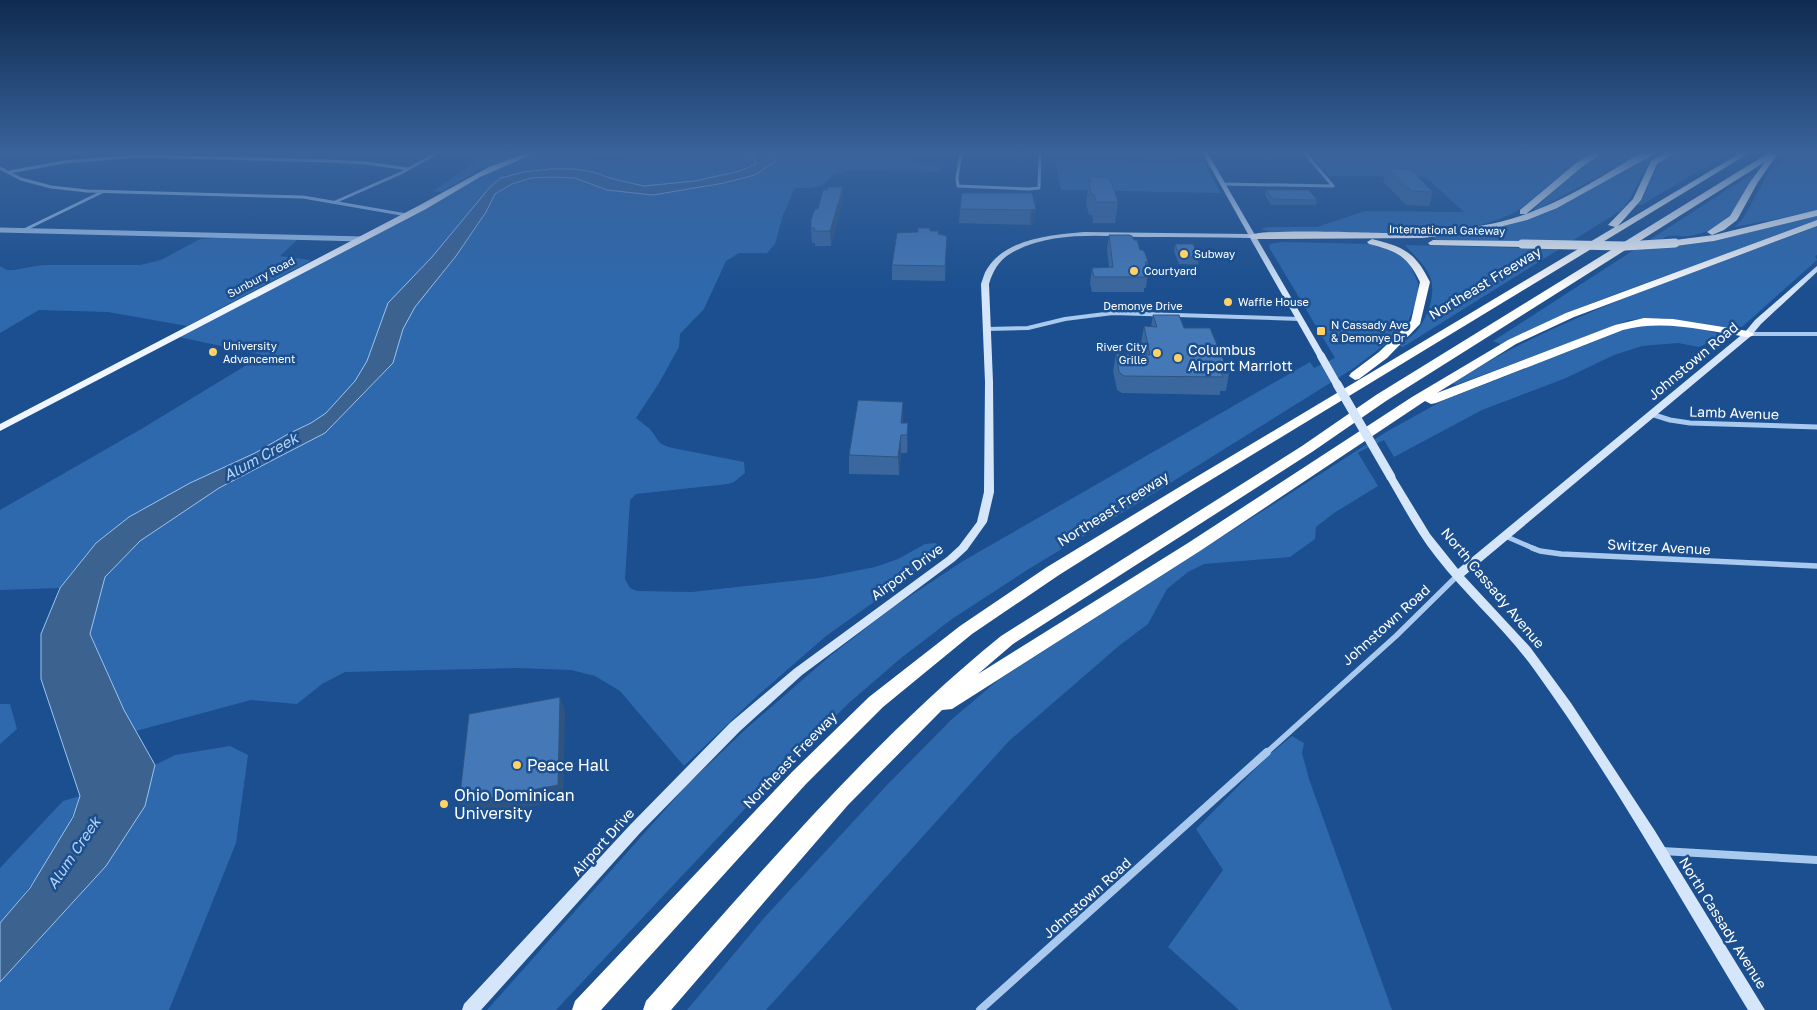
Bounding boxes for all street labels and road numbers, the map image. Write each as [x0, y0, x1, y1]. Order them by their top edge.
street label: International Gateway [1389, 222, 1505, 237]
street label: Northeast Freeway [1426, 242, 1544, 323]
street label: Sunbury Road [225, 253, 297, 300]
street label: Demonye Drive [1103, 299, 1183, 312]
street label: Johnstown Road [1644, 318, 1741, 403]
street label: Lamb Avenue [1689, 402, 1779, 423]
street label: Northeast Freeway [1054, 467, 1172, 550]
street label: North Cassady Avenue [1438, 524, 1549, 651]
street label: Switzer Avenue [1607, 535, 1711, 558]
street label: Airport Drive [867, 540, 946, 603]
street label: Johnstown Road [1338, 581, 1433, 669]
street label: Northeast Freeway [739, 708, 840, 812]
street label: Airport Drive [568, 804, 637, 879]
street label: Johnstown Road [1039, 854, 1134, 942]
street label: North Cassady Avenue [1676, 854, 1771, 992]

